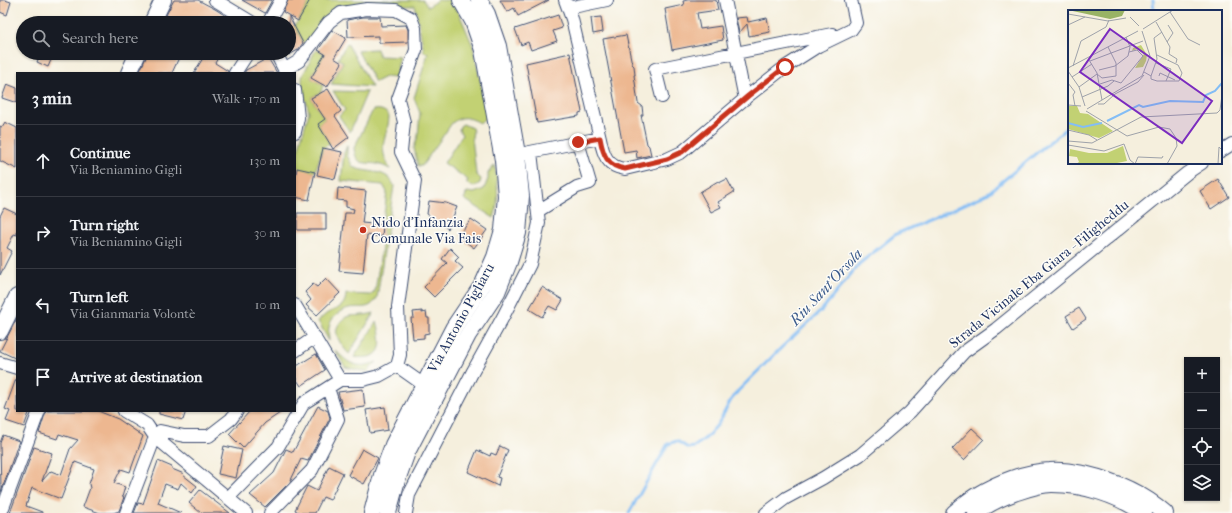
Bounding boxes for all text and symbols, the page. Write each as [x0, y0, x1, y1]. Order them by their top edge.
inset map [1068, 10, 1222, 164]
search box [16, 16, 296, 60]
icon: search [30, 27, 52, 49]
text: Search here [62, 29, 138, 47]
route start [776, 58, 794, 76]
text: 3 min [32, 88, 72, 108]
text: Walk · 170 m [212, 91, 280, 106]
route end [569, 133, 587, 151]
text: Continue [70, 144, 130, 162]
icon: ahead [32, 150, 54, 172]
text: 130 m [249, 153, 280, 168]
text: Via Beniamino Gigli [70, 162, 182, 177]
street label: Strada Vicinale Eba Giara - Filigheddu [946, 196, 1132, 352]
place label: Nido d'Infanzia Comunale Via Fais [371, 214, 481, 247]
text: Turn right [70, 216, 139, 234]
icon: right [32, 222, 54, 244]
text: 30 m [254, 225, 280, 240]
marker: Nido d'Infanzia Comunale Via Fais [358, 225, 368, 235]
text: Via Beniamino Gigli [70, 234, 182, 249]
water label: Riu Sant'Orsola [785, 245, 866, 330]
street label: Via Antonio Pigliaru [423, 260, 498, 377]
text: Turn left [70, 288, 128, 306]
icon: left [32, 294, 54, 316]
text: 10 m [255, 297, 280, 312]
text: Via Gianmaria Volontè [70, 306, 195, 321]
map controls [1184, 357, 1220, 501]
button: + [1184, 357, 1220, 393]
icon: arrive [32, 366, 54, 388]
text: Arrive at destination [70, 368, 202, 386]
button: − [1184, 393, 1220, 429]
button: locate [1184, 429, 1220, 465]
button: layers [1184, 465, 1220, 501]

